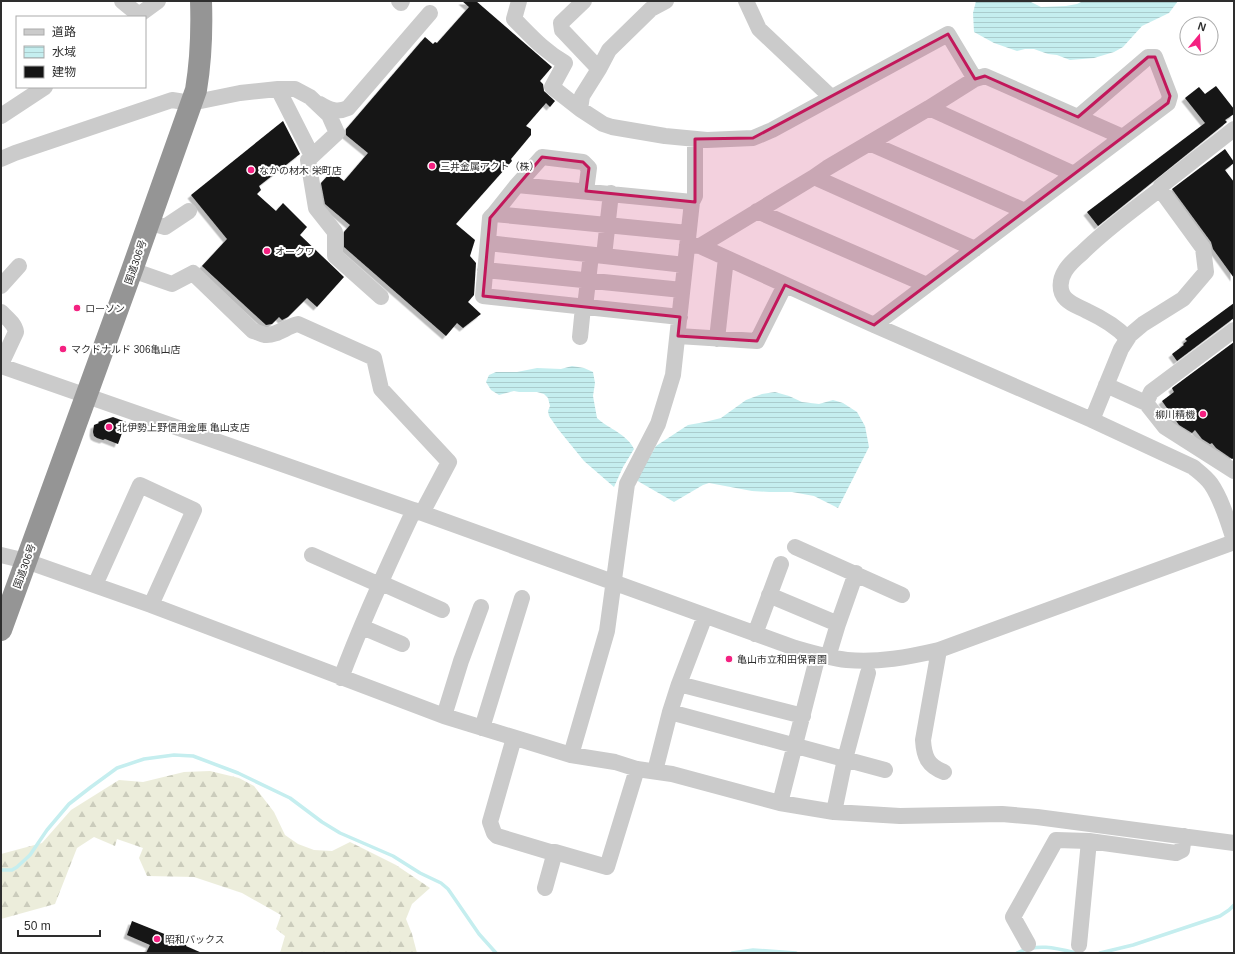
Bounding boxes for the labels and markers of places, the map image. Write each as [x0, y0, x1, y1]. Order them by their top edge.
marker: 三井金属アクト（株） [427, 161, 437, 171]
place label: 三井金属アクト（株） [440, 161, 540, 172]
marker: なかの材木 栄町店 [246, 165, 256, 175]
place label: なかの材木 栄町店 [259, 165, 342, 176]
marker: オークワ [262, 246, 272, 256]
place label: オークワ [275, 246, 315, 257]
marker: ローソン [72, 303, 82, 313]
place label: ローソン [85, 303, 125, 314]
marker: マクドナルド 306亀山店 [58, 344, 68, 354]
place label: マクドナルド 306亀山店 [71, 344, 180, 355]
place label: 柳川精機 [1155, 409, 1195, 420]
marker: 柳川精機 [1198, 409, 1208, 419]
marker: 北伊勢上野信用金庫 亀山支店 [104, 422, 114, 432]
place label: 北伊勢上野信用金庫 亀山支店 [117, 422, 250, 433]
marker: 亀山市立和田保育園 [724, 654, 734, 664]
place label: 亀山市立和田保育園 [737, 654, 827, 665]
marker: 昭和パックス [152, 934, 162, 944]
place label: 昭和パックス [165, 934, 225, 945]

